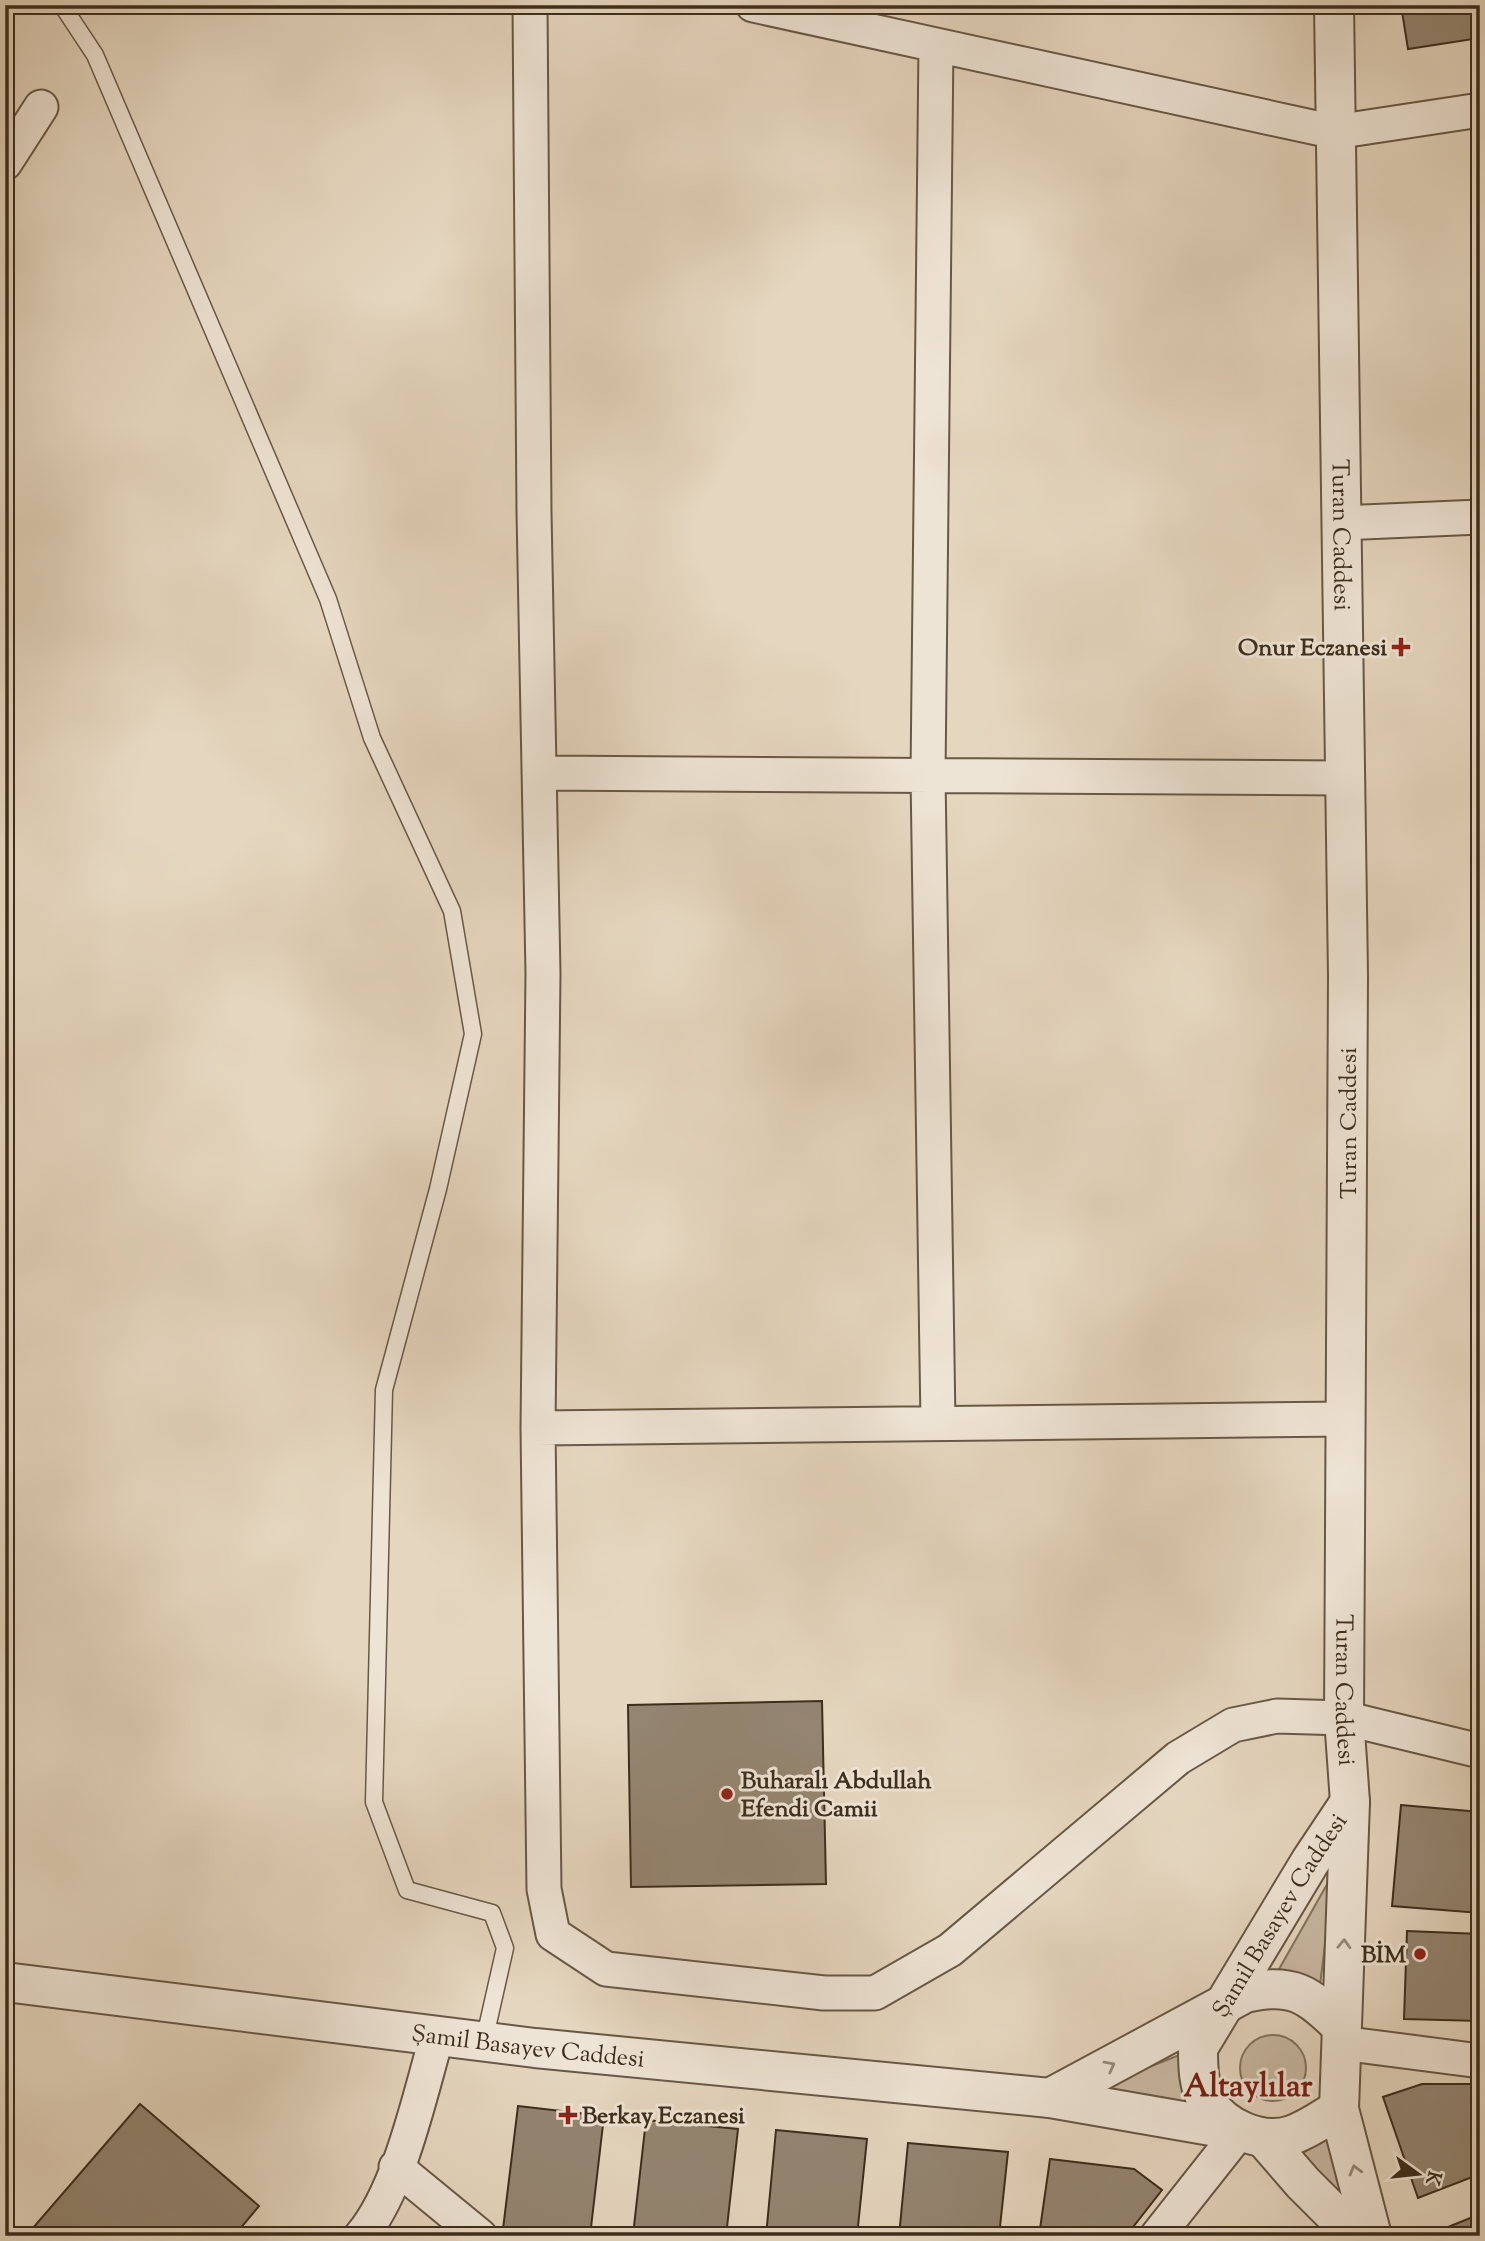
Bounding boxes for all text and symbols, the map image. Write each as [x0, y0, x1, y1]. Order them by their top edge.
street label: Turan Caddesi [1322, 459, 1358, 611]
place label: Onur Eczanesi [1238, 632, 1387, 666]
marker: Onur Eczanesi [1393, 639, 1409, 655]
street label: Turan Caddesi [1333, 1047, 1367, 1199]
street label: Turan Caddesi [1325, 1614, 1362, 1767]
place label: Buharalı Abdullah Efendi Camii [741, 1765, 932, 1827]
marker: Buharalı Abdullah Efendi Camii [719, 1786, 735, 1802]
street label: Şamil Basayev Caddesi [1205, 1807, 1357, 2025]
one-way arrow [1337, 1939, 1352, 1950]
place label: BİM [1361, 1939, 1407, 1973]
marker: BİM [1412, 1946, 1428, 1962]
street label: Şamil Basayev Caddesi [409, 2018, 646, 2078]
one-way arrow [1103, 2060, 1116, 2074]
district label: Altaylılar [1184, 2065, 1313, 2111]
place label: Berkay Eczanesi [582, 2100, 745, 2134]
marker: Berkay Eczanesi [560, 2107, 576, 2123]
north arrow [1384, 2140, 1454, 2210]
one-way arrow [1349, 2164, 1363, 2176]
text: K [1417, 2168, 1447, 2188]

